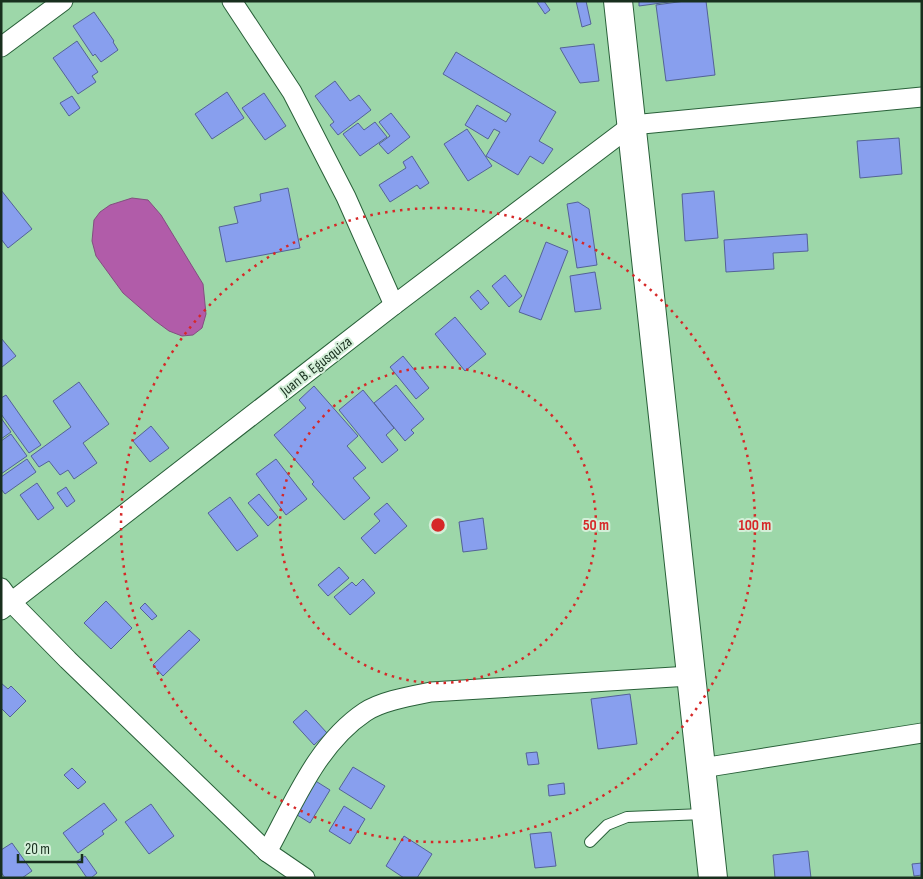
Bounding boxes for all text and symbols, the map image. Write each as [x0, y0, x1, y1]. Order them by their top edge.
street label: Juan B. Egusquiza [276, 332, 356, 401]
centre of rings [429, 516, 447, 534]
text: 50 m [583, 516, 609, 535]
text: 100 m [739, 516, 771, 535]
scale bar [18, 832, 81, 864]
text: 20 m [25, 840, 50, 859]

